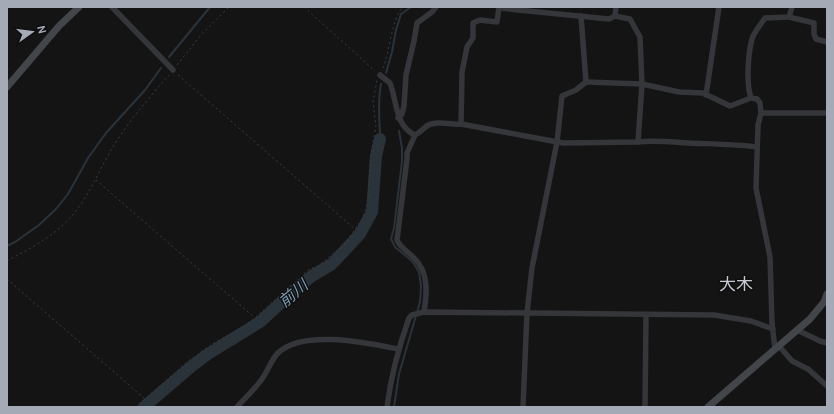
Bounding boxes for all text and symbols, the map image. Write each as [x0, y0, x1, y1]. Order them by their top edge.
north arrow [12, 12, 52, 52]
text: N [34, 24, 49, 35]
district label: 大木 [719, 274, 753, 294]
water label: 前川 [275, 275, 313, 311]

